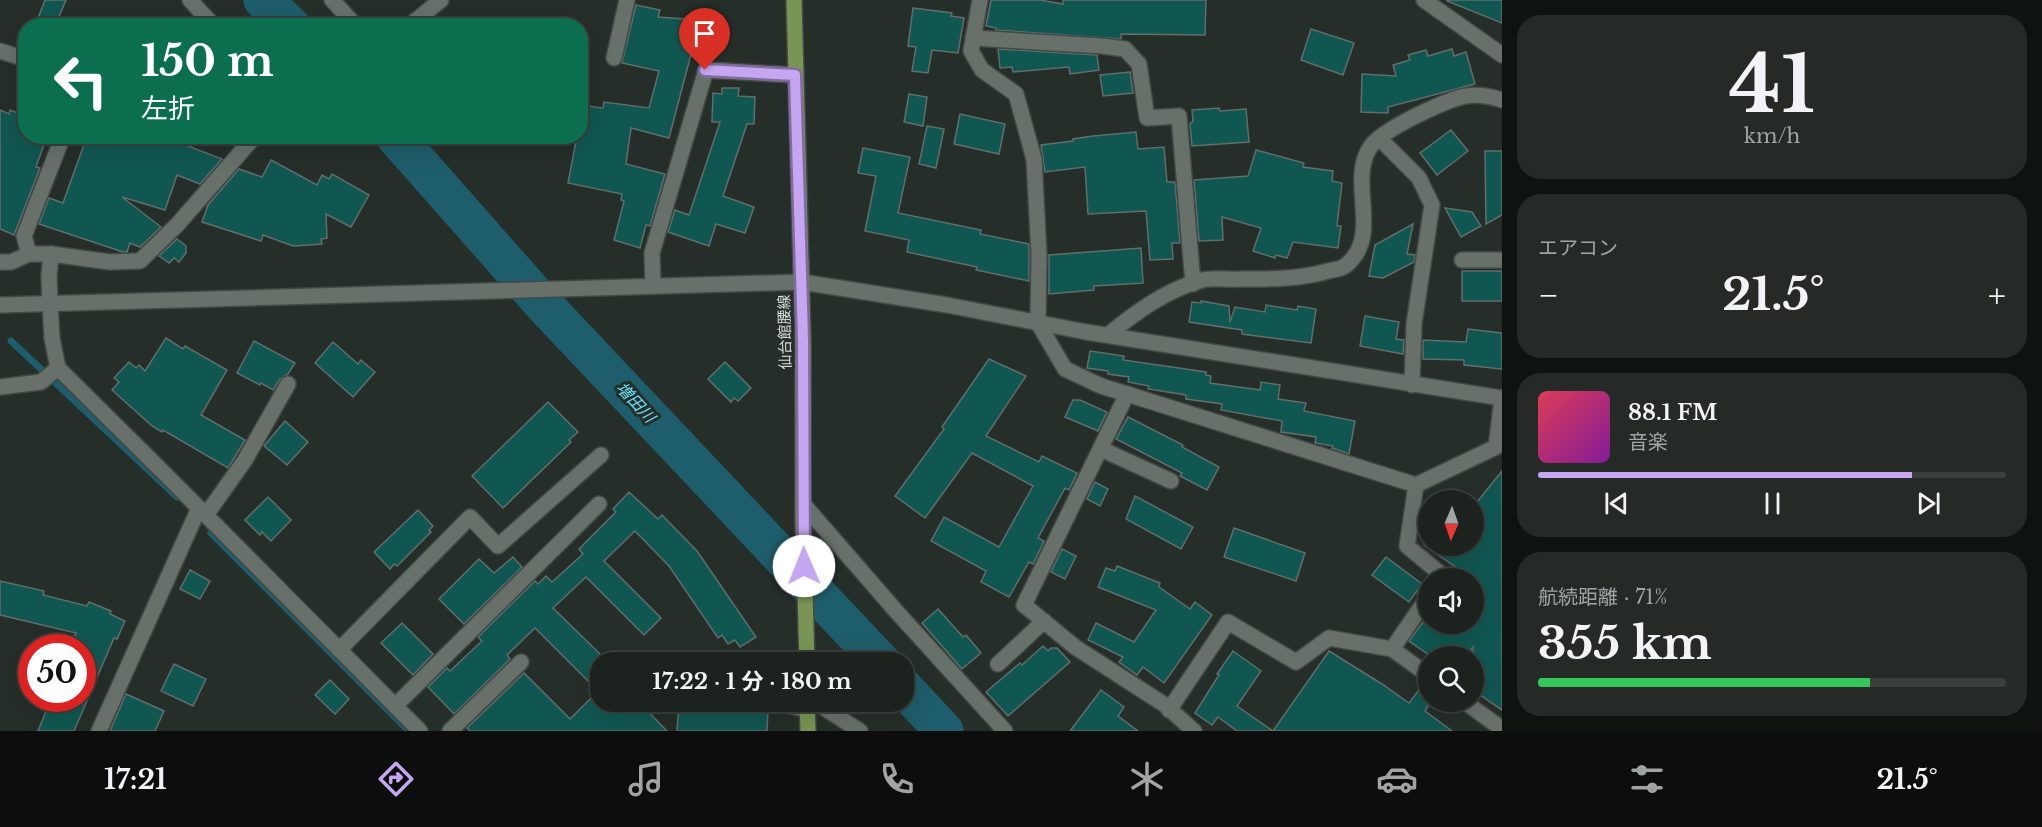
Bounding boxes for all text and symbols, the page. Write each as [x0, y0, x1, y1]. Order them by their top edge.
pin [679, 8, 730, 70]
icon: arrive [688, 17, 721, 50]
text: 150 m [141, 35, 274, 87]
text: 41 [1729, 36, 1815, 133]
icon: left [42, 42, 120, 120]
text: 左折 [141, 92, 195, 125]
text: km/h [1744, 124, 1800, 148]
text: エアコン [1538, 236, 1618, 260]
text: 21.5° [1722, 266, 1825, 322]
text: − [1538, 275, 1559, 316]
text: + [1988, 275, 2006, 316]
street label: 仙台館腰線 [774, 294, 795, 370]
water label: 増田川 [612, 378, 661, 428]
text: 88.1 FM [1628, 399, 1717, 426]
text: 音楽 [1628, 430, 1668, 454]
icon: previous [1600, 487, 1633, 520]
icon: pause [1756, 487, 1789, 520]
icon: next [1912, 487, 1945, 520]
north arrow [1418, 490, 1484, 556]
map controls [1418, 490, 1484, 712]
position arrow [772, 534, 836, 598]
button: sound [1418, 568, 1484, 634]
text: 航続距離 · 71% [1538, 585, 1668, 609]
text: 355 km [1538, 615, 1712, 671]
speed limit sign: 50 [18, 634, 96, 712]
button: search [1418, 646, 1484, 712]
text: 17:22 · 1 分 · 180 m [652, 668, 852, 695]
icon: directions [375, 758, 417, 800]
icon: music [625, 758, 667, 800]
icon: phone [876, 758, 918, 800]
icon: climate [1126, 758, 1168, 800]
icon: car [1376, 758, 1418, 800]
icon: filters [1626, 758, 1668, 800]
text: 17:21 [104, 763, 167, 796]
text: 21.5° [1876, 763, 1938, 796]

